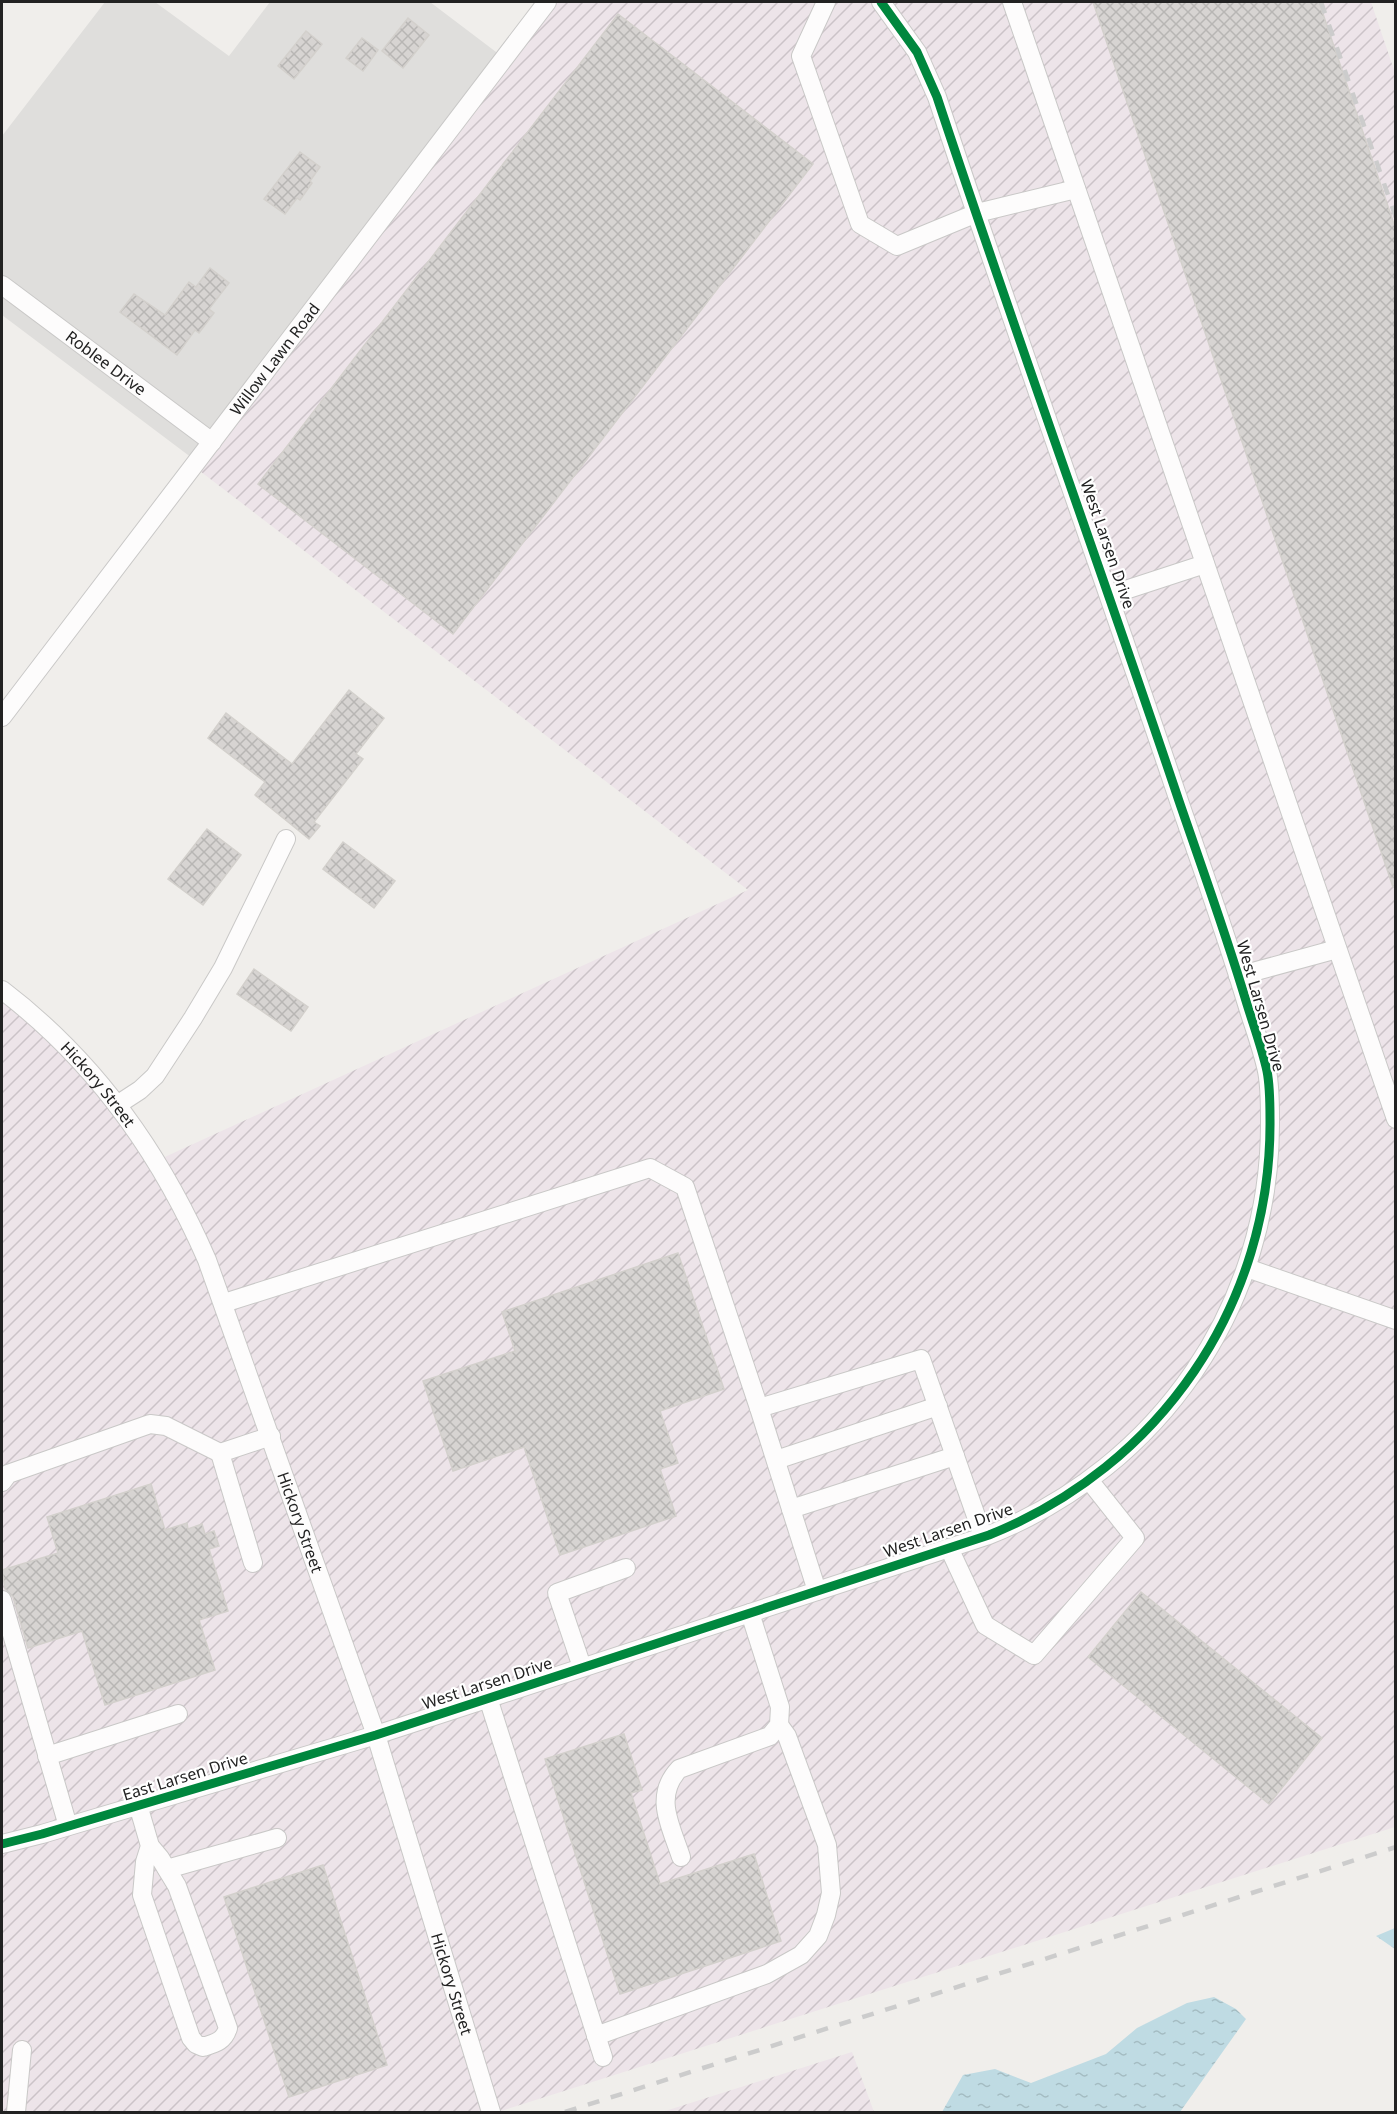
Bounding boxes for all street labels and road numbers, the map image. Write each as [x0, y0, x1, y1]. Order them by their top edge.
street label: Willow Lawn Road [225, 298, 325, 420]
street label: Roblee Drive [61, 325, 151, 400]
street label: West Larsen Drive [1076, 476, 1140, 612]
street label: West Larsen Drive [1232, 938, 1290, 1074]
street label: Hickory Street [56, 1036, 141, 1132]
street label: Hickory Street [272, 1469, 328, 1576]
street label: West Larsen Drive [880, 1498, 1016, 1562]
street label: West Larsen Drive [419, 1652, 555, 1714]
street label: East Larsen Drive [120, 1747, 250, 1805]
street label: Hickory Street [426, 1930, 478, 2038]

